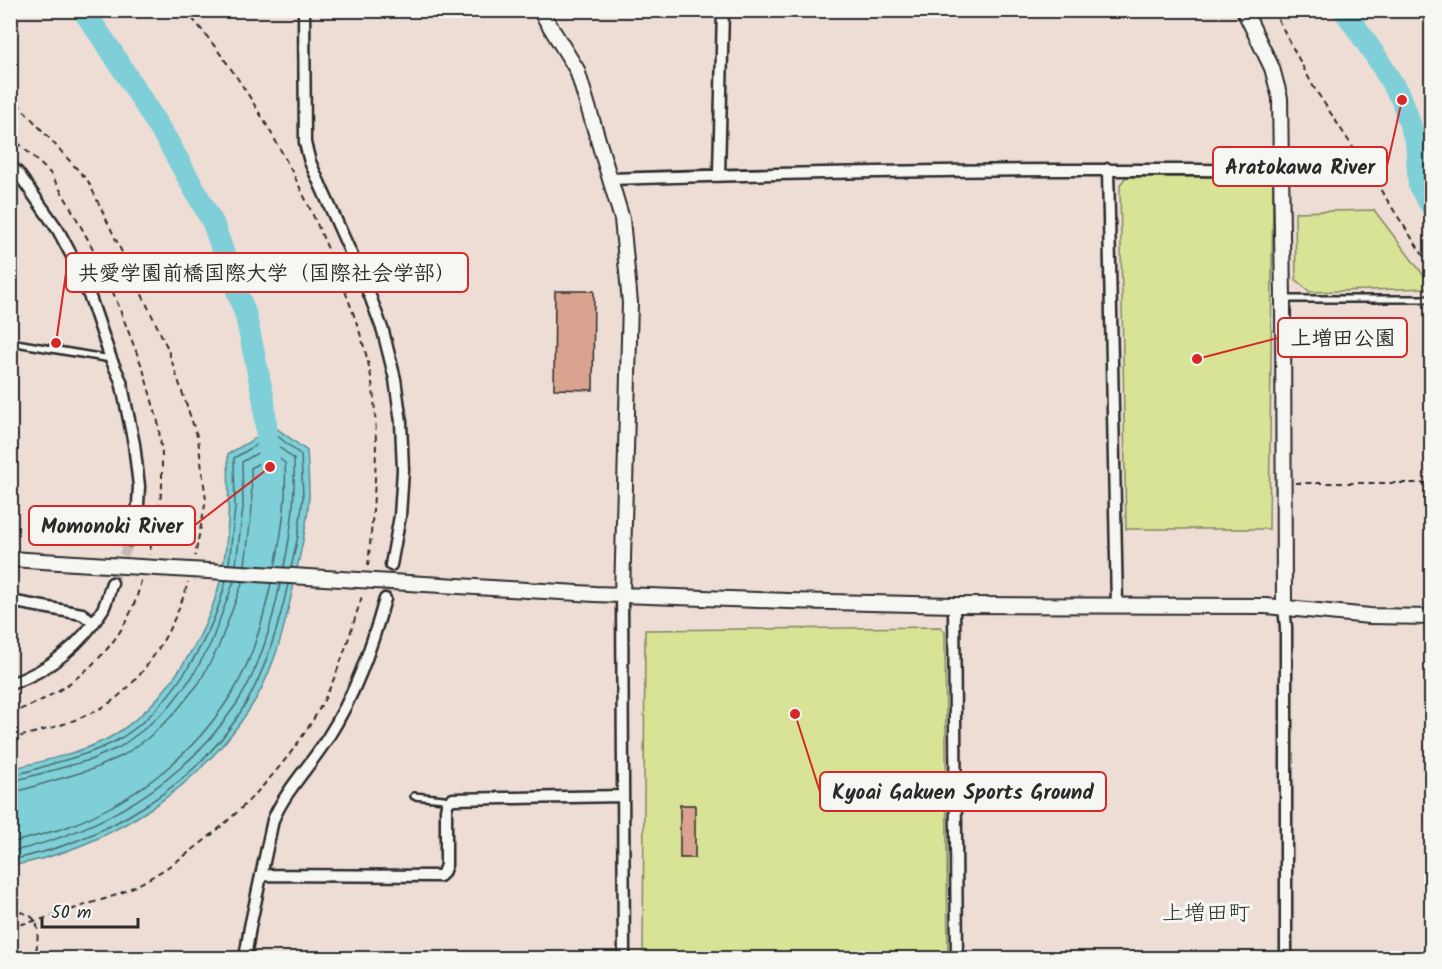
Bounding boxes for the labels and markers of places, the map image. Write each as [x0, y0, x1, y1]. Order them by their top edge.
callout: Aratokawa River [1213, 147, 1387, 186]
callout: 共愛学園前橋国際大学（国際社会学部） [66, 253, 468, 292]
callout: 上増田公園 [1278, 318, 1407, 357]
callout: Momonoki River [29, 506, 195, 545]
callout: Kyoai Gakuen Sports Ground [820, 772, 1106, 811]

